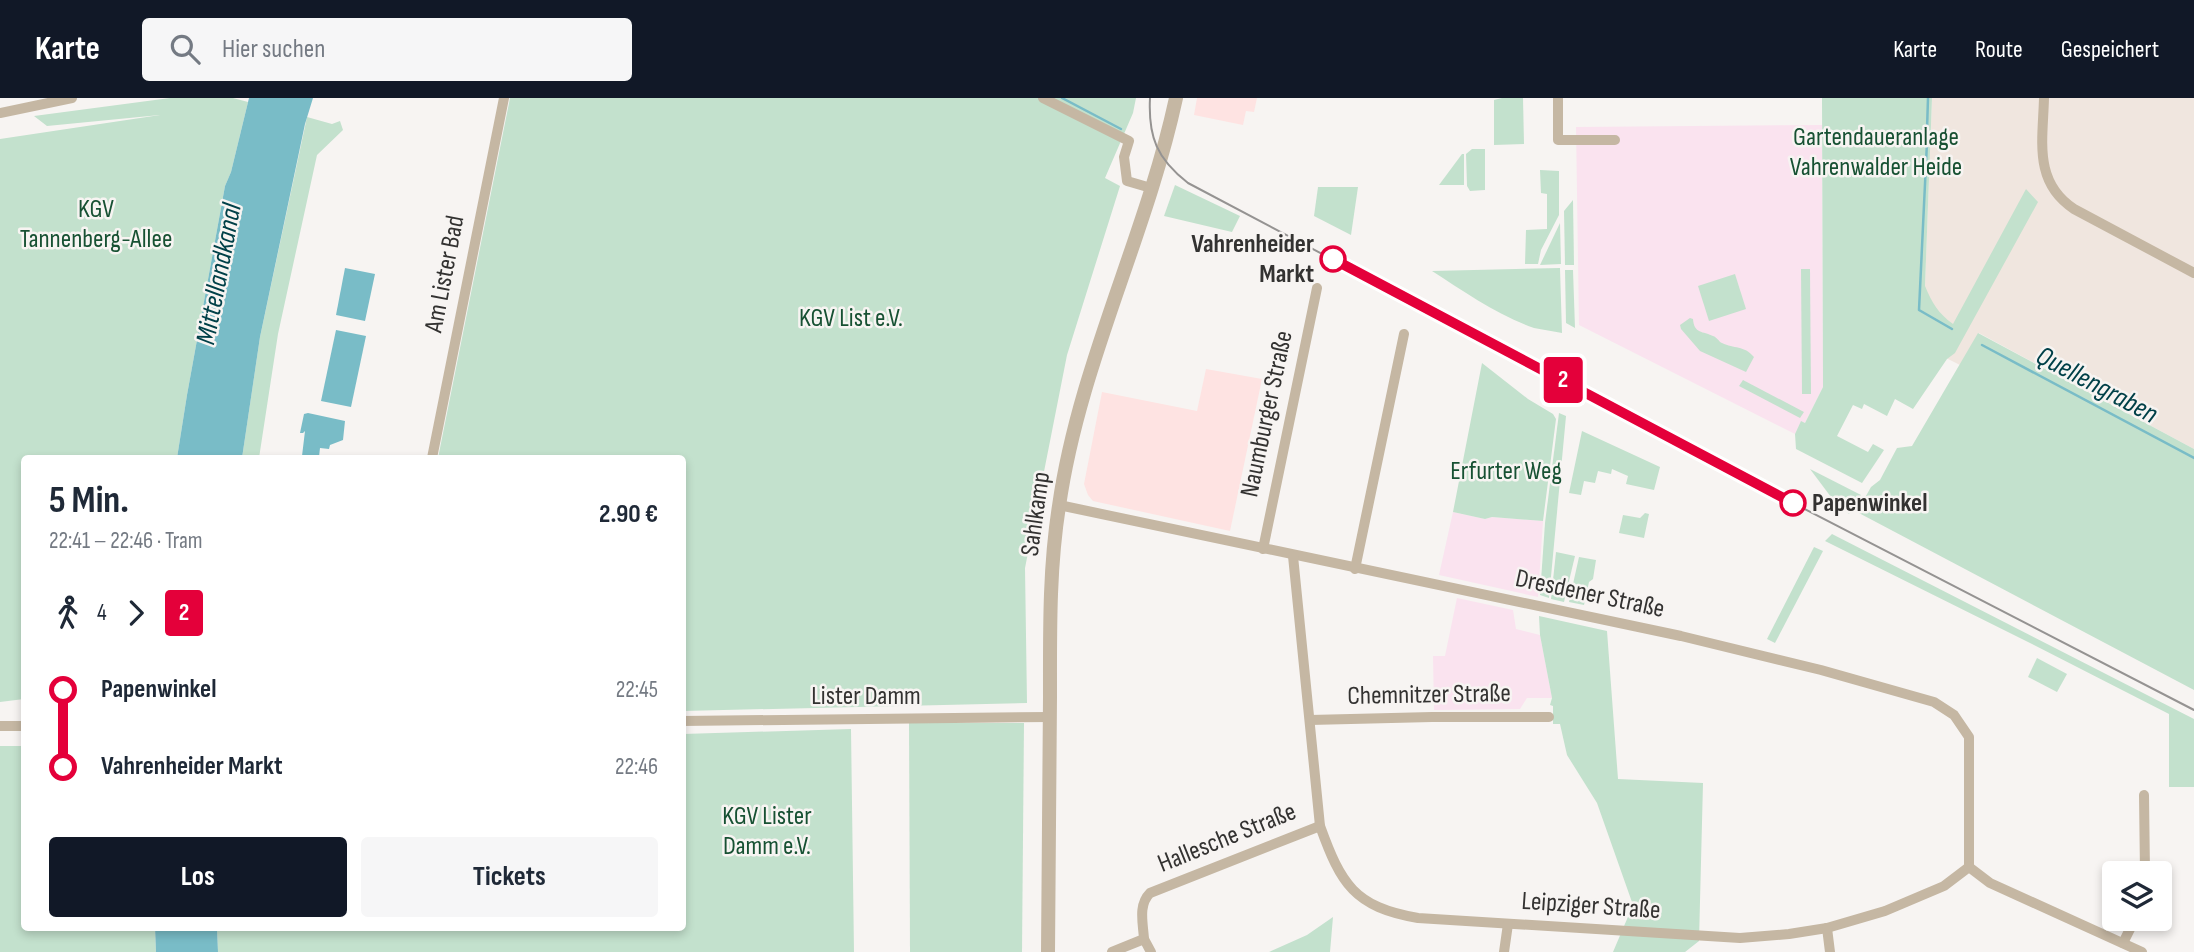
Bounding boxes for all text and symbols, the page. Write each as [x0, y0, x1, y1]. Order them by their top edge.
search box [142, 18, 632, 81]
text: Karte [35, 29, 100, 69]
icon: search [166, 30, 204, 68]
text: Hier suchen [222, 34, 325, 65]
text: Karte [1893, 35, 1937, 64]
text: Route [1975, 35, 2023, 64]
text: Gespeichert [2061, 35, 2159, 64]
park label: Gartendaueranlage Vahrenwalder Heide [1790, 122, 1962, 183]
park label: KGV Tannenberg-Allee [20, 194, 172, 255]
water label: Mittellandkanal [189, 200, 249, 347]
street label: Am Lister Bad [418, 213, 472, 336]
place label: Vahrenheider Markt [1191, 229, 1314, 290]
marker: Vahrenheider Markt [1320, 246, 1346, 272]
park label: KGV List e.V. [799, 303, 903, 334]
street label: Naumburger Straße [1234, 328, 1300, 500]
water label: Quellengraben [2031, 339, 2164, 431]
line badge: 2 [1540, 357, 1586, 403]
text: 2 [1558, 365, 1568, 394]
park label: Erfurter Weg [1450, 456, 1562, 487]
street label: Sahlkamp [1015, 470, 1057, 558]
text: 5 Min. [49, 478, 129, 523]
place label: Papenwinkel [1812, 488, 1927, 519]
marker: Papenwinkel [1780, 490, 1806, 516]
text: 2.90 € [599, 499, 658, 530]
text: 22:41 – 22:46 · Tram [49, 527, 203, 555]
street label: Dresdener Straße [1513, 563, 1667, 625]
icon: walk [49, 594, 87, 632]
icon: forward [117, 594, 155, 632]
text: 2 [179, 598, 189, 627]
text: 4 [97, 599, 107, 627]
text: Papenwinkel [101, 674, 216, 705]
text: 22:45 [616, 676, 658, 704]
street label: Chemnitzer Straße [1347, 678, 1511, 712]
street label: Lister Damm [811, 681, 921, 712]
text: Vahrenheider Markt [101, 751, 283, 782]
text: 22:46 [615, 753, 658, 781]
street label: Hallesche Straße [1153, 796, 1301, 880]
park label: KGV Lister Damm e.V. [722, 801, 812, 862]
button: Los [49, 837, 347, 917]
button: Tickets [361, 837, 658, 917]
map controls [2102, 861, 2172, 931]
button: layers [2102, 861, 2172, 931]
street label: Leipziger Straße [1521, 886, 1661, 926]

